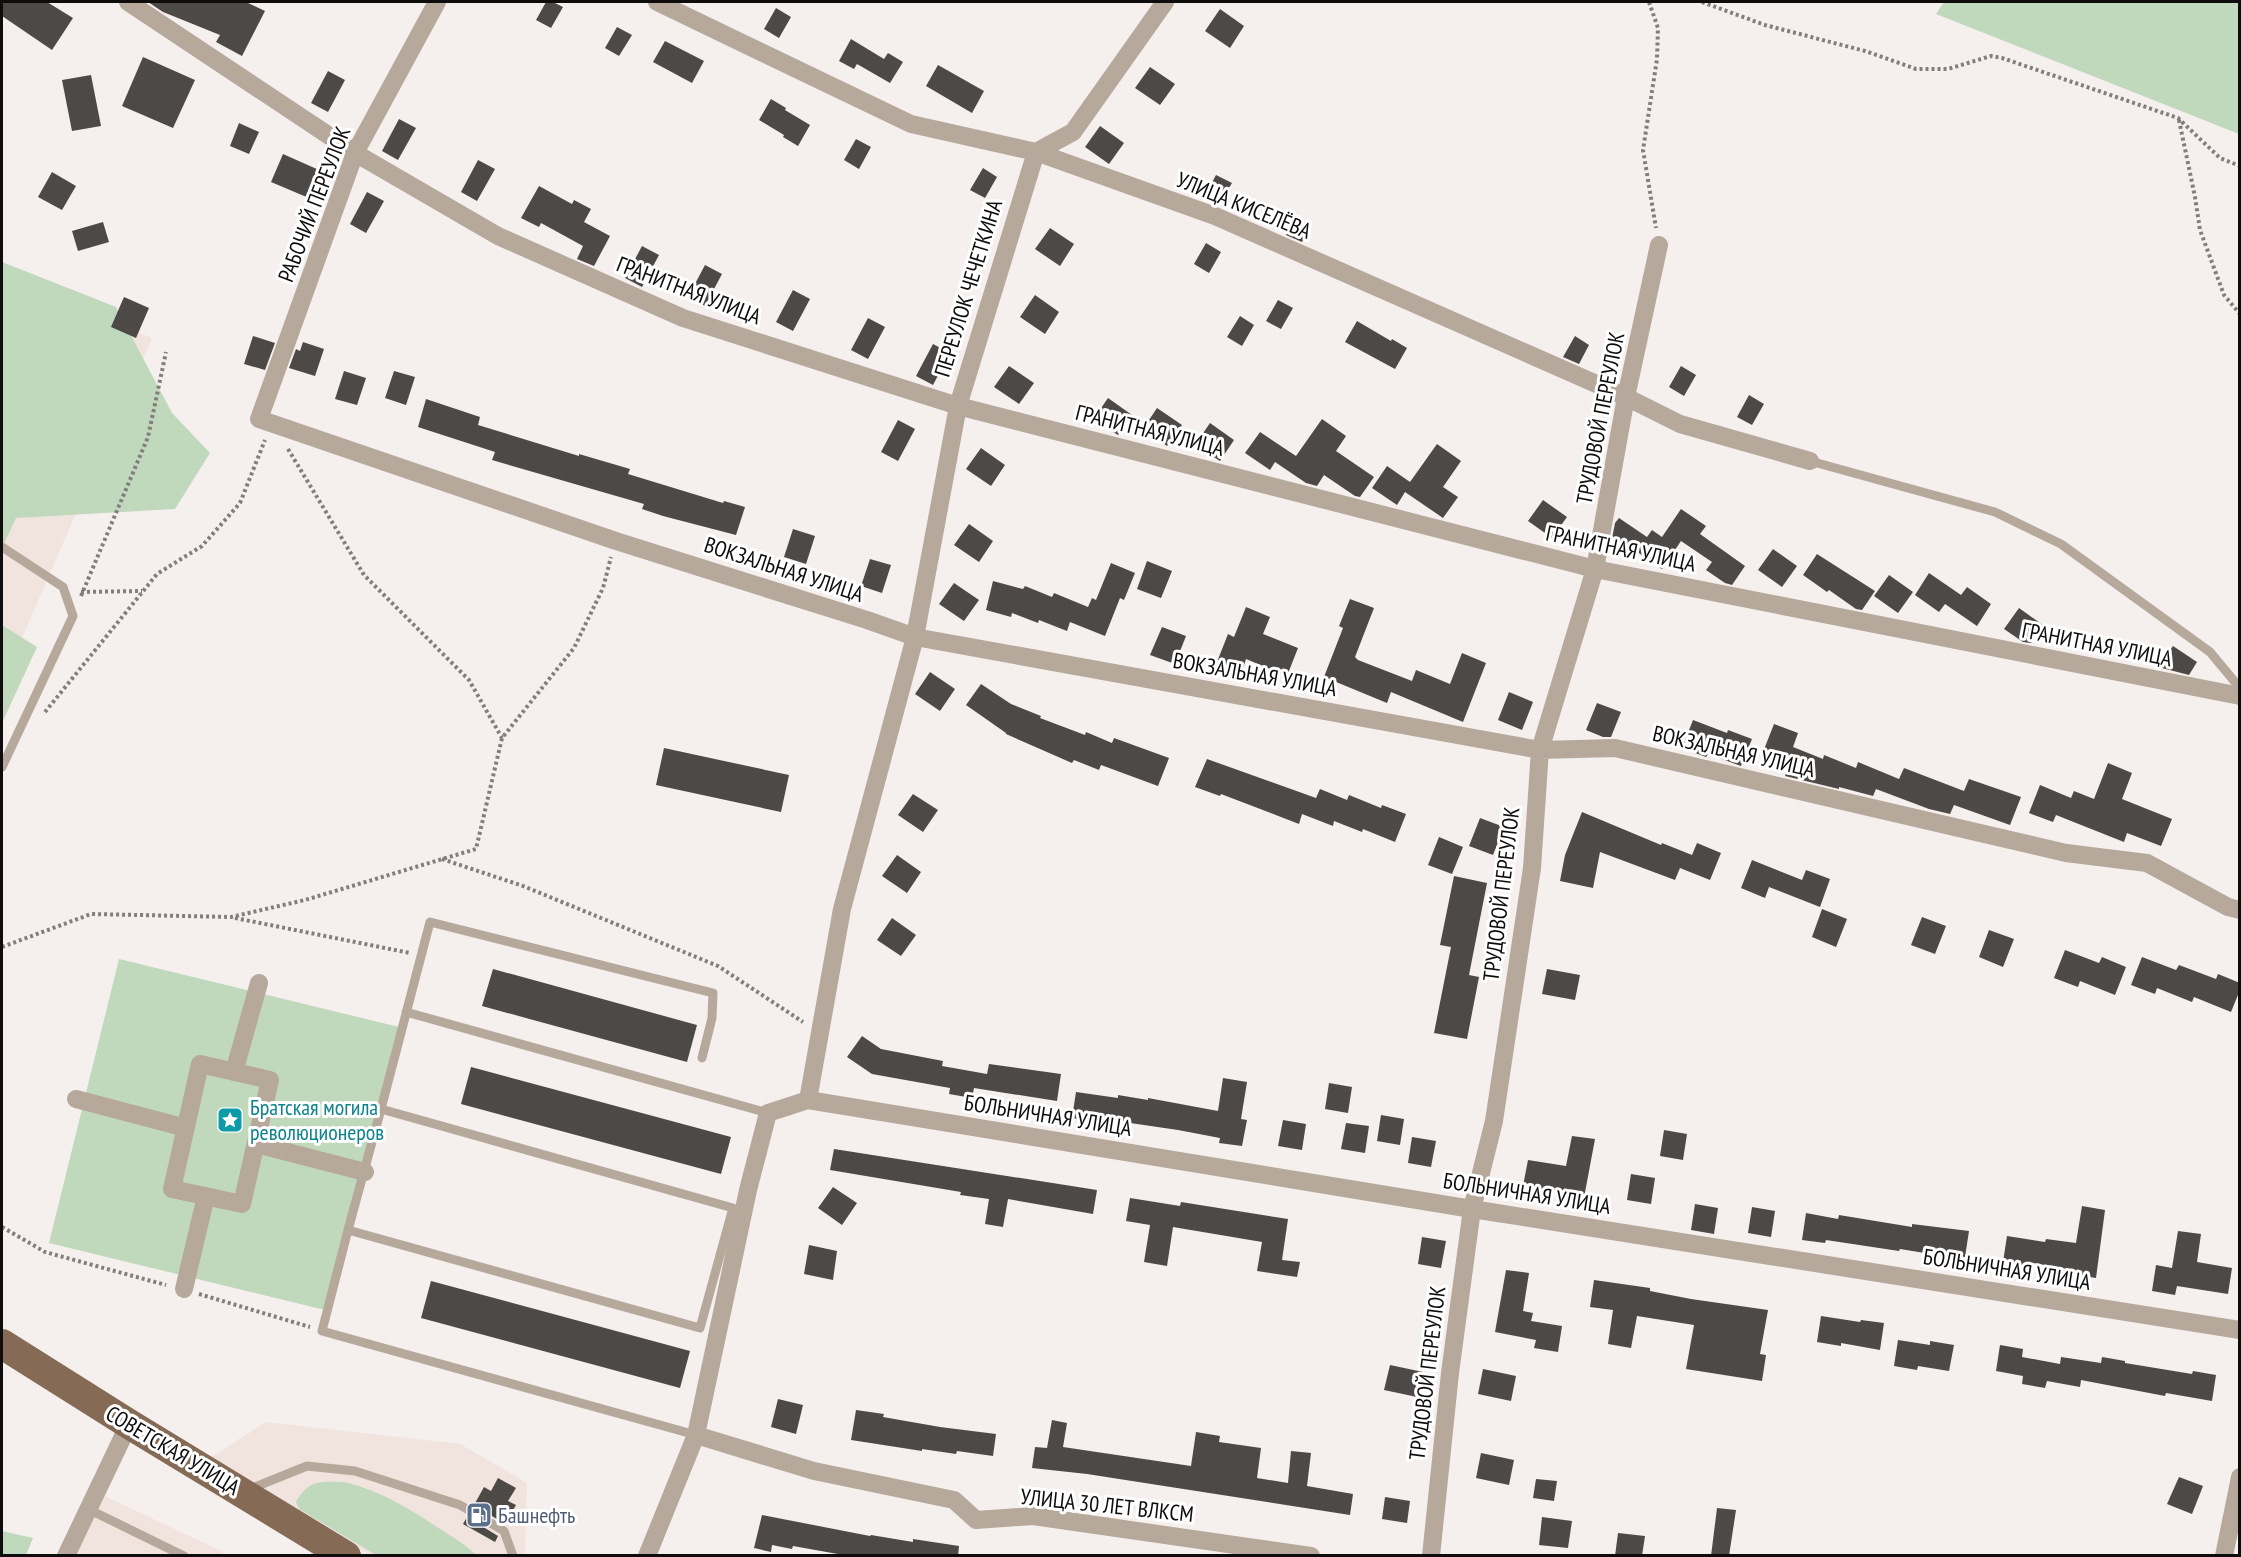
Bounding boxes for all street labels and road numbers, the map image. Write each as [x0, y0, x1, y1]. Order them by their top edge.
street label: РАБОЧИЙ ПЕРЕУЛОК [271, 122, 357, 286]
street label: УЛИЦА КИСЕЛЁВА [1173, 165, 1316, 245]
street label: ПЕРЕУЛОК ЧЕЧЕТКИНА [928, 195, 1008, 380]
street label: ГРАНИТНАЯ УЛИЦА [613, 250, 766, 331]
street label: ТРУДОВОЙ ПЕРЕУЛОК [1570, 329, 1630, 507]
street label: ГРАНИТНАЯ УЛИЦА [1073, 398, 1228, 462]
street label: ГРАНИТНАЯ УЛИЦА [1544, 518, 1699, 578]
street label: ВОКЗАЛЬНАЯ УЛИЦА [701, 530, 868, 608]
street label: ГРАНИТНАЯ УЛИЦА [2020, 616, 2175, 672]
street label: ВОКЗАЛЬНАЯ УЛИЦА [1171, 646, 1340, 702]
street label: ВОКЗАЛЬНАЯ УЛИЦА [1650, 719, 1818, 783]
street label: ТРУДОВОЙ ПЕРЕУЛОК [1476, 805, 1526, 983]
street label: БОЛЬНИЧНАЯ УЛИЦА [962, 1088, 1134, 1142]
street label: БОЛЬНИЧНАЯ УЛИЦА [1441, 1166, 1613, 1220]
street label: БОЛЬНИЧНАЯ УЛИЦА [1921, 1242, 2093, 1296]
street label: ТРУДОВОЙ ПЕРЕУЛОК [1402, 1284, 1452, 1462]
street label: СОВЕТСКАЯ УЛИЦА [101, 1399, 246, 1501]
street label: УЛИЦА 30 ЛЕТ ВЛКСМ [1019, 1482, 1195, 1528]

